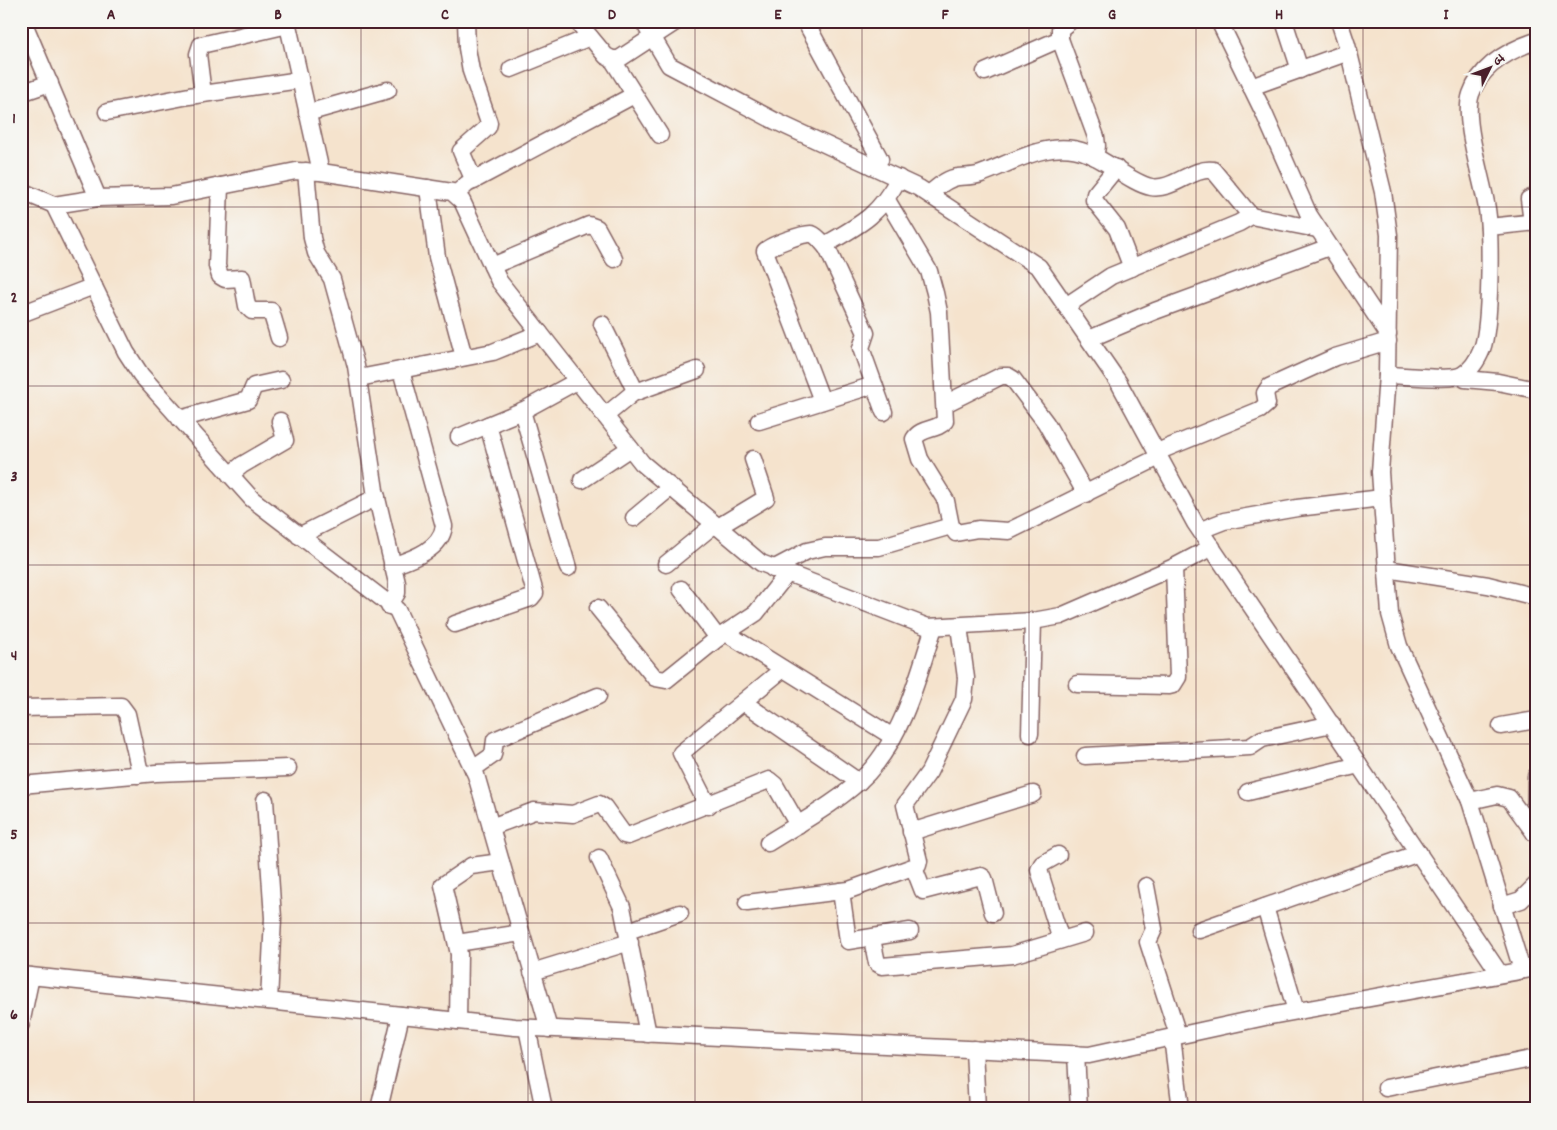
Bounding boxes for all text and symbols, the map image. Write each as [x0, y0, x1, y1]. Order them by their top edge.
text: A [107, 4, 116, 27]
text: B [274, 4, 282, 27]
text: C [441, 4, 449, 27]
text: D [608, 4, 617, 27]
text: E [774, 4, 782, 27]
text: F [941, 4, 949, 27]
text: G [1108, 4, 1116, 27]
text: H [1275, 4, 1283, 27]
text: I [1444, 4, 1450, 27]
north arrow [1464, 42, 1514, 92]
text: उ [1487, 50, 1509, 71]
text: 1 [12, 108, 16, 131]
text: 2 [11, 287, 18, 310]
text: 3 [10, 466, 18, 489]
text: 4 [11, 645, 17, 668]
text: 5 [10, 824, 18, 847]
text: 6 [10, 1004, 18, 1027]

